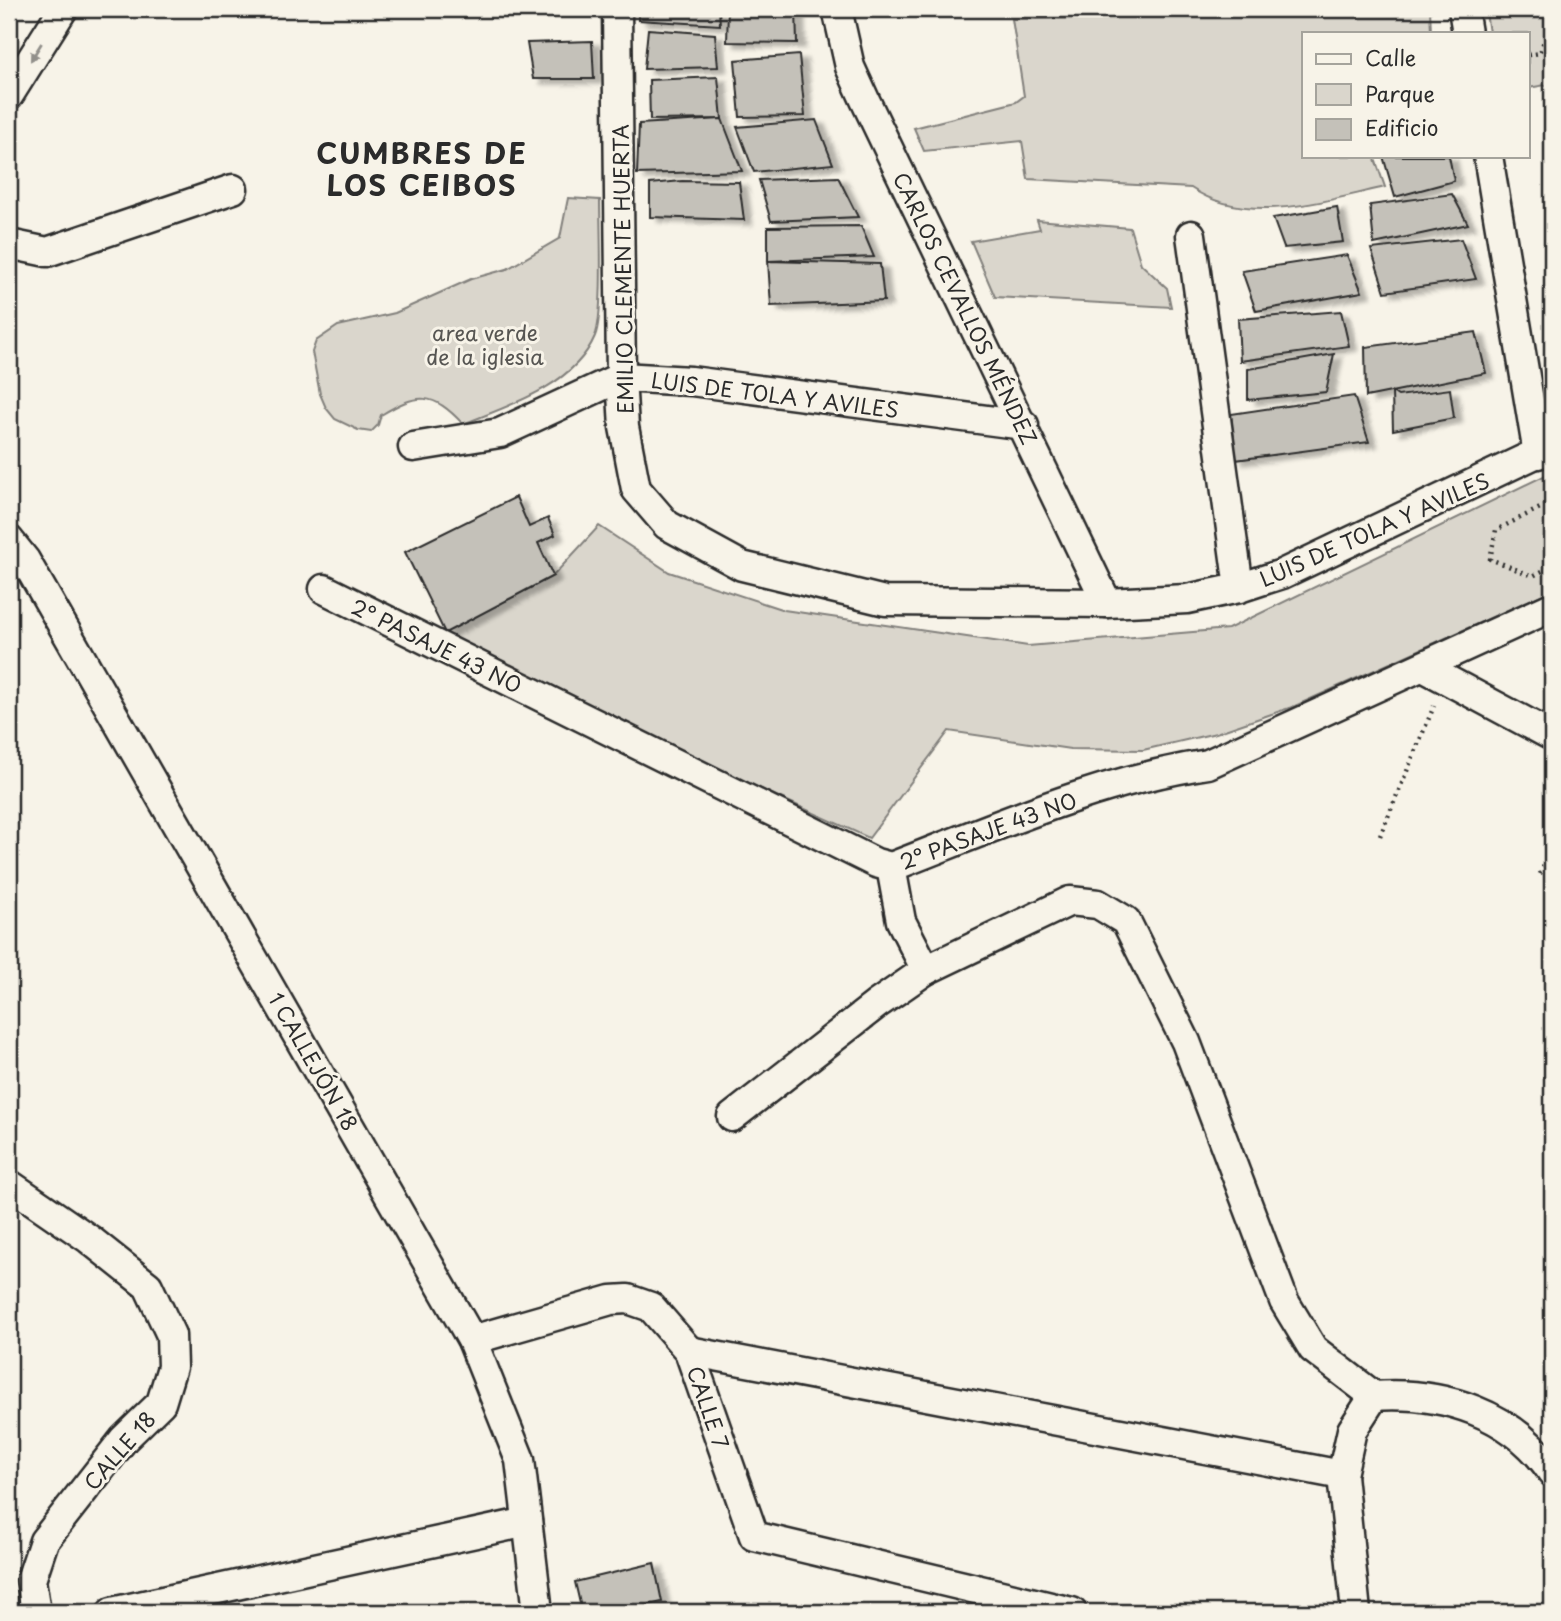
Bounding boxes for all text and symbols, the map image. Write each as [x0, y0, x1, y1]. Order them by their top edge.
legend [1302, 32, 1530, 158]
text: Calle [1365, 41, 1416, 73]
one-way arrow [29, 42, 42, 62]
text: Parque [1365, 77, 1435, 109]
text: Edificio [1365, 111, 1438, 143]
street label: EMILIO CLEMENTE HUERTA [603, 124, 641, 414]
district label: CUMBRES DE LOS CEIBOS [316, 131, 528, 206]
street label: CARLOS CEVALLOS MÉNDEZ [886, 166, 1046, 450]
park label: area verde de la iglesia [426, 316, 544, 372]
street label: LUIS DE TOLA Y AVILES [649, 363, 901, 425]
street label: LUIS DE TOLA Y AVILES [1254, 464, 1494, 594]
street label: 2° PASAJE 43 NO [346, 590, 528, 700]
street label: 2° PASAJE 43 NO [895, 783, 1081, 877]
street label: 1 CALLEJÓN 18 [261, 986, 367, 1136]
street label: CALLE 7 [680, 1361, 738, 1453]
street label: CALLE 18 [75, 1403, 163, 1497]

